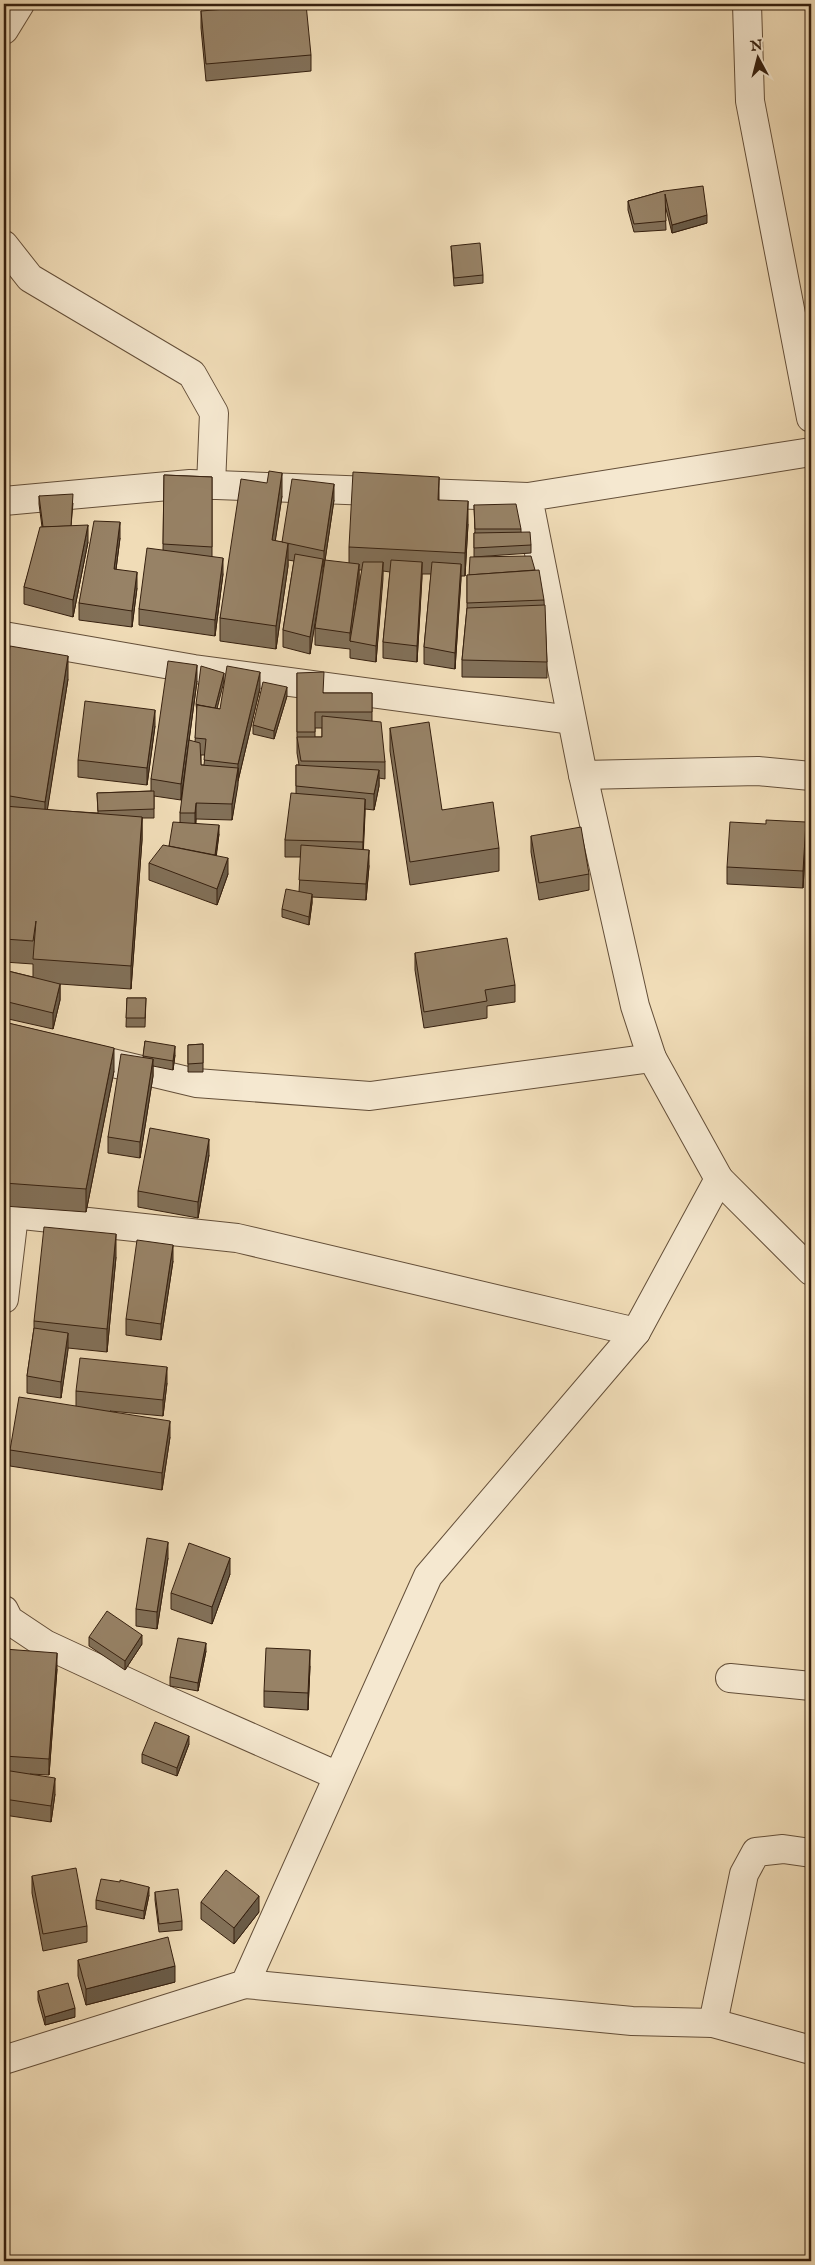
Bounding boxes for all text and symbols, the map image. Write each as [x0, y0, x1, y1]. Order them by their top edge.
north arrow [732, 32, 782, 82]
text: N [748, 36, 764, 56]

